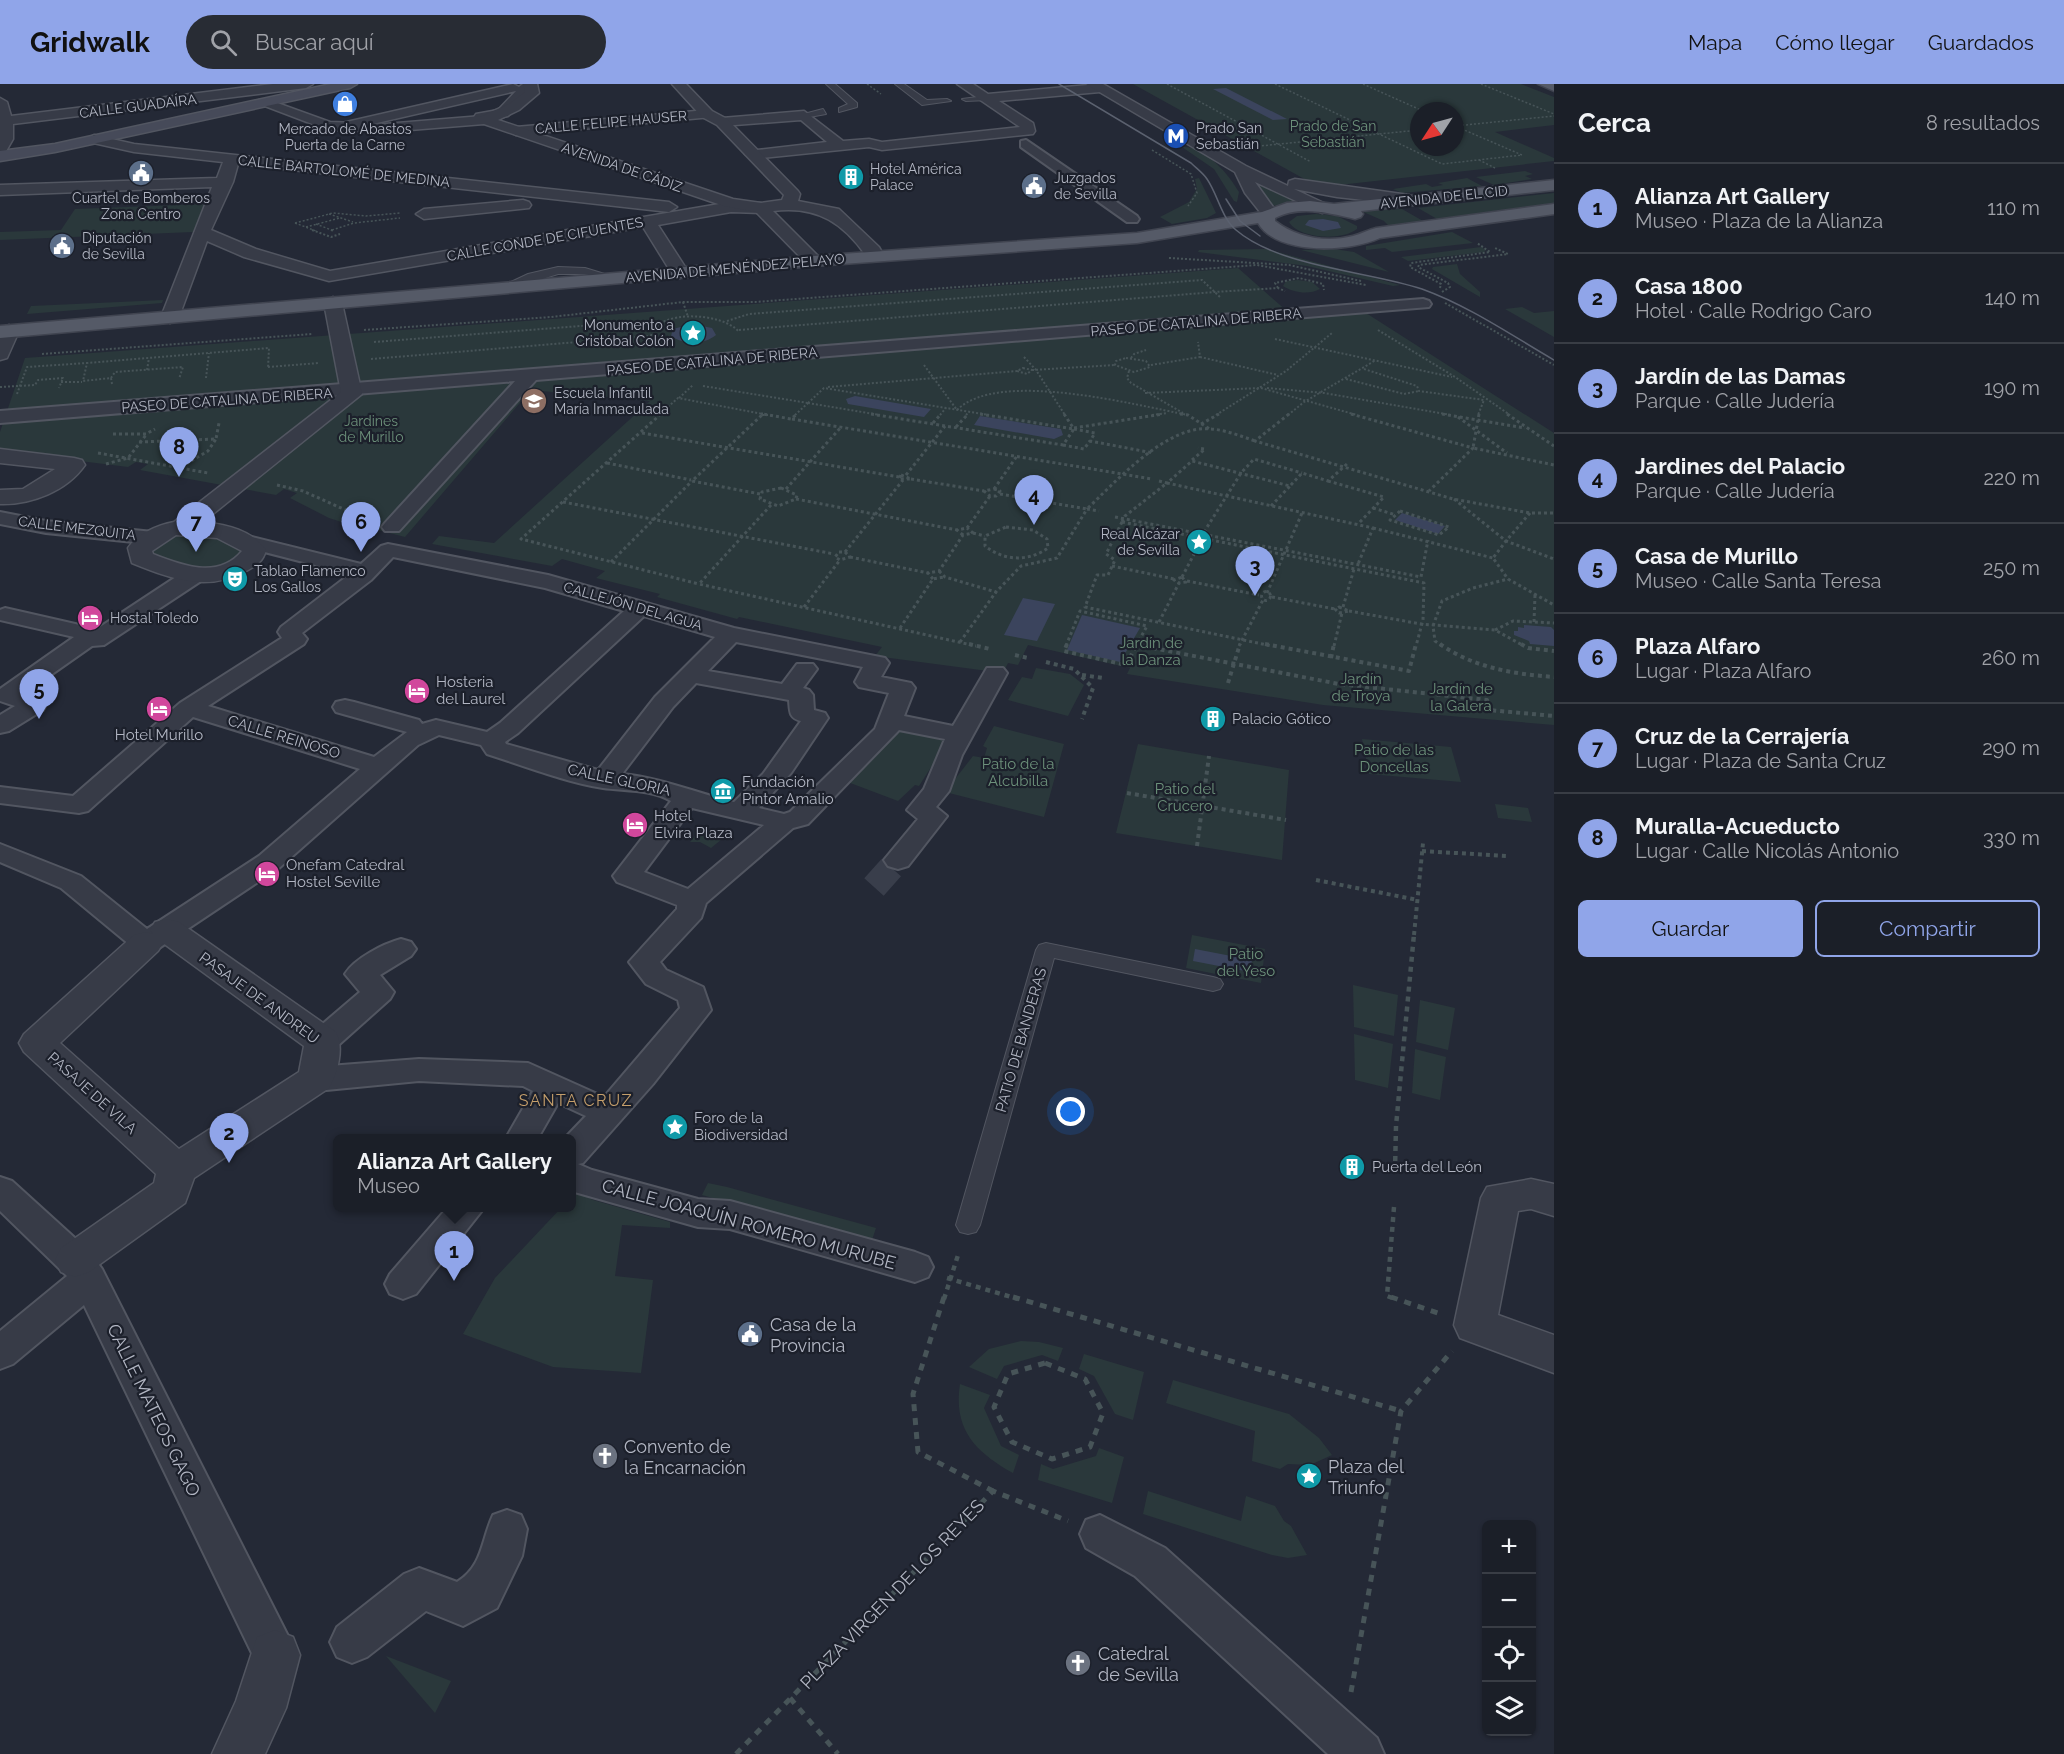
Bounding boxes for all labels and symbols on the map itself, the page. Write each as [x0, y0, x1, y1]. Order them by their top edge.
shop icon: Mercado de Abastos Puerta de la Carne [330, 89, 360, 119]
street label: CALLE GUADAÍRA [78, 90, 198, 121]
north arrow [1410, 102, 1464, 156]
street label: CALLE FELIPE HAUSER [534, 107, 688, 137]
park label: Prado de San Sebastián [1290, 118, 1376, 150]
place label: Prado San Sebastián [1196, 120, 1262, 152]
place label: Mercado de Abastos Puerta de la Carne [278, 121, 412, 153]
metro station icon: Prado San Sebastián [1161, 121, 1191, 151]
street label: AVENIDA DE CÁDIZ [560, 138, 685, 195]
street label: CALLE BARTOLOMÉ DE MEDINA [237, 151, 451, 190]
public building icon: Cuartel de Bomberos Zona Centro [126, 158, 156, 188]
place label: Hotel América Palace [870, 161, 962, 193]
building icon: Hotel América Palace [836, 162, 866, 192]
place label: Juzgados de Sevilla [1054, 170, 1117, 202]
public building icon: Juzgados de Sevilla [1019, 171, 1049, 201]
street label: AVENIDA DE EL CID [1379, 182, 1509, 212]
place label: Cuartel de Bomberos Zona Centro [72, 190, 210, 222]
street label: CALLE CONDE DE CIFUENTES [446, 214, 645, 264]
place label: Diputación de Sevilla [82, 230, 152, 262]
public building icon: Diputación de Sevilla [47, 231, 77, 261]
street label: AVENIDA DE MENÉNDEZ PELAYO [625, 249, 845, 286]
street label: PASEO DE CATALINA DE RIBERA [1090, 305, 1303, 339]
place label: Monumento a Cristóbal Colón [575, 317, 674, 349]
place icon: Monumento a Cristóbal Colón [678, 318, 708, 348]
street label: PASEO DE CATALINA DE RIBERA [606, 344, 819, 378]
street label: PASEO DE CATALINA DE RIBERA [121, 385, 334, 415]
place label: Escuela Infantil María Inmaculada [554, 385, 669, 417]
school or university icon: Escuela Infantil María Inmaculada [519, 386, 549, 416]
park label: Jardines de Murillo [338, 413, 404, 445]
pin: 8 [160, 428, 198, 477]
pin: 4 [1014, 476, 1054, 525]
pin: 7 [176, 502, 216, 552]
pin: 6 [342, 502, 380, 552]
street label: CALLE MEZQUITA [17, 513, 137, 543]
place label: Real Alcázar de Sevilla [1101, 526, 1180, 558]
place icon: Real Alcázar de Sevilla [1184, 527, 1214, 557]
pin: 3 [1236, 546, 1274, 596]
place label: Tablao Flamenco Los Gallos [254, 563, 366, 595]
theatre icon: Tablao Flamenco Los Gallos [220, 564, 250, 594]
street label: CALLEJÓN DEL AGUA [562, 578, 705, 634]
hotel icon: Hostal Toledo [75, 603, 105, 633]
place label: Hostal Toledo [110, 610, 199, 626]
park label: Jardín de la Danza [1119, 634, 1183, 669]
pin: 5 [20, 670, 58, 719]
park label: Jardín de Troya [1331, 670, 1391, 705]
place label: Hosteria del Laurel [436, 673, 506, 708]
hotel icon: Hosteria del Laurel [402, 676, 432, 706]
park label: Jardín de la Galera [1429, 680, 1493, 715]
hotel icon: Hotel Murillo [144, 694, 174, 724]
building icon: Palacio Gótico [1198, 704, 1228, 734]
place label: Palacio Gótico [1232, 710, 1331, 728]
street label: CALLE REINOSO [226, 711, 342, 763]
place label: Hotel Murillo [115, 726, 203, 744]
park label: Patio de las Doncellas [1354, 741, 1434, 776]
park label: Patio de la Alcubilla [982, 755, 1054, 790]
street label: CALLE GLORIA [566, 760, 672, 800]
place label: Fundación Pintor Amalio [742, 773, 834, 808]
museum icon: Fundación Pintor Amalio [708, 776, 738, 806]
park label: Patio del Crucero [1155, 780, 1216, 815]
place label: Hotel Elvira Plaza [654, 807, 733, 842]
hotel icon: Hotel Elvira Plaza [620, 810, 650, 840]
place label: Onefam Catedral Hostel Seville [286, 856, 405, 891]
hotel icon: Onefam Catedral Hostel Seville [252, 859, 282, 889]
park label: Patio del Yeso [1217, 945, 1275, 980]
street label: PASAJE DE ANDREU [196, 948, 322, 1048]
street label: PATIO DE BANDERAS [992, 966, 1050, 1114]
street label: PASAJE DE VILA [44, 1048, 140, 1138]
district label: SANTA CRUZ [519, 1091, 633, 1110]
your location [1056, 1097, 1085, 1126]
place label: Foro de la Biodiversidad [694, 1109, 788, 1144]
place icon: Foro de la Biodiversidad [660, 1112, 690, 1142]
pin: 2 [210, 1114, 248, 1163]
building icon: Puerta del León [1337, 1152, 1367, 1182]
place label: Puerta del León [1372, 1158, 1482, 1176]
street label: CALLE JOAQUÍN ROMERO MURUBE [600, 1174, 899, 1273]
pin: 1 [434, 1232, 474, 1281]
place label: Casa de la Provincia [770, 1314, 856, 1356]
public building icon: Casa de la Provincia [735, 1319, 765, 1349]
street label: CALLE MATEOS GAGO [103, 1320, 205, 1500]
place label: Convento de la Encarnación [624, 1436, 746, 1478]
church icon: Convento de la Encarnación [590, 1441, 620, 1471]
place label: Plaza del Triunfo [1328, 1456, 1404, 1498]
place icon: Plaza del Triunfo [1294, 1461, 1324, 1491]
street label: PLAZA VIRGEN DE LOS REYES [796, 1495, 988, 1693]
place label: Catedral de Sevilla [1098, 1643, 1179, 1685]
church icon: Catedral de Sevilla [1063, 1648, 1093, 1678]

